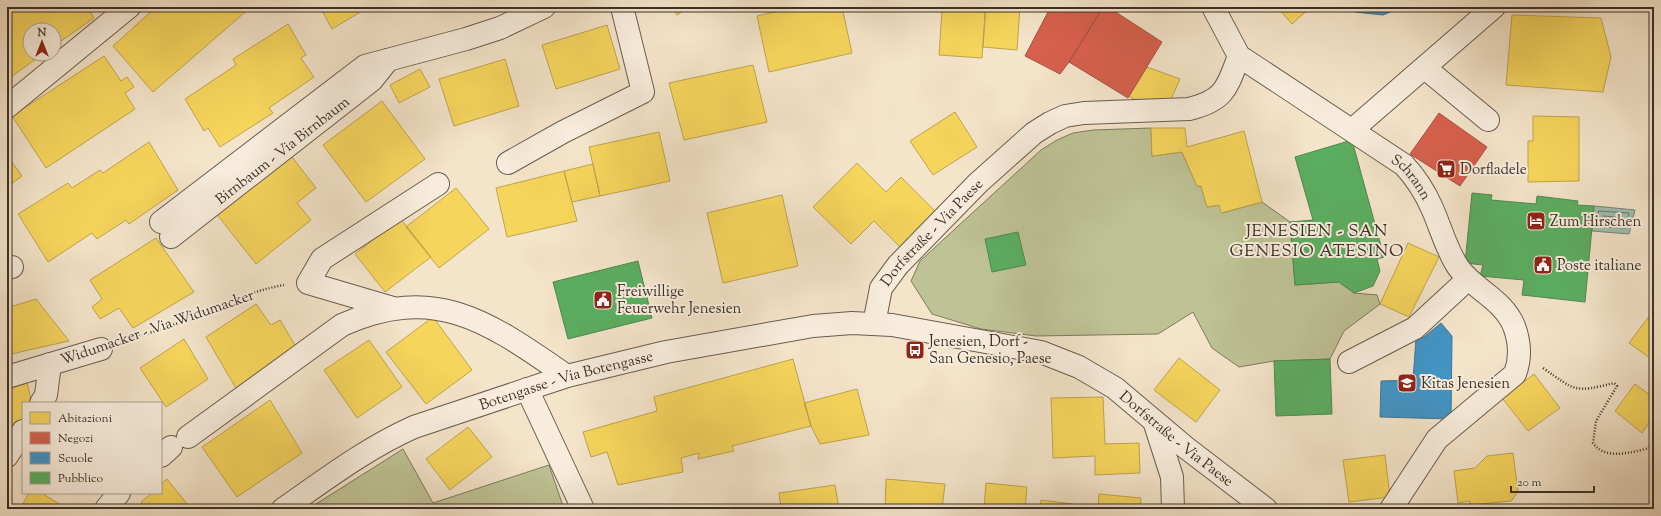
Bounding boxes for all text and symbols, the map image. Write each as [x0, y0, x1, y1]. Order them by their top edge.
north arrow [22, 22, 62, 62]
text: N [37, 25, 47, 41]
street label: Birnbaum - Via Birnbaum [212, 92, 355, 210]
street label: Schrann [1386, 150, 1436, 204]
supermarket icon: Dorfladele [1435, 158, 1457, 180]
place label: Dorfladele [1460, 160, 1527, 181]
street label: Dorfstraße - Via Paese [876, 175, 989, 291]
hotel icon: Zum Hirschen [1525, 210, 1547, 232]
place label: Zum Hirschen [1550, 212, 1642, 233]
district label: JENESIEN - SAN GENESIO ATESINO [1229, 220, 1405, 264]
public building icon: Poste italiane [1532, 254, 1554, 276]
place label: Poste italiane [1557, 256, 1642, 277]
place label: Freiwillige Feuerwehr Jenesien [617, 282, 742, 320]
street label: Widumacker - Via Widumacker [58, 285, 258, 371]
public building icon: Freiwillige Feuerwehr Jenesien [592, 289, 614, 311]
place label: Jenesien, Dorf - San Genesio, Paese [928, 332, 1052, 370]
bus stop icon: Jenesien, Dorf - San Genesio, Paese [904, 339, 926, 361]
street label: Botengasse - Via Botengasse [477, 347, 655, 417]
school or university icon: Kitas Jenesien [1396, 372, 1418, 394]
place label: Kitas Jenesien [1421, 374, 1510, 395]
street label: Dorfstraße - Via Paese [1114, 387, 1237, 492]
legend [22, 402, 162, 494]
text: Abitazioni [58, 410, 113, 428]
text: Negozi [58, 430, 94, 448]
text: Scuole [58, 450, 93, 468]
scale bar [1511, 468, 1594, 494]
text: Pubblico [58, 470, 103, 488]
text: 20 m [1517, 474, 1542, 492]

